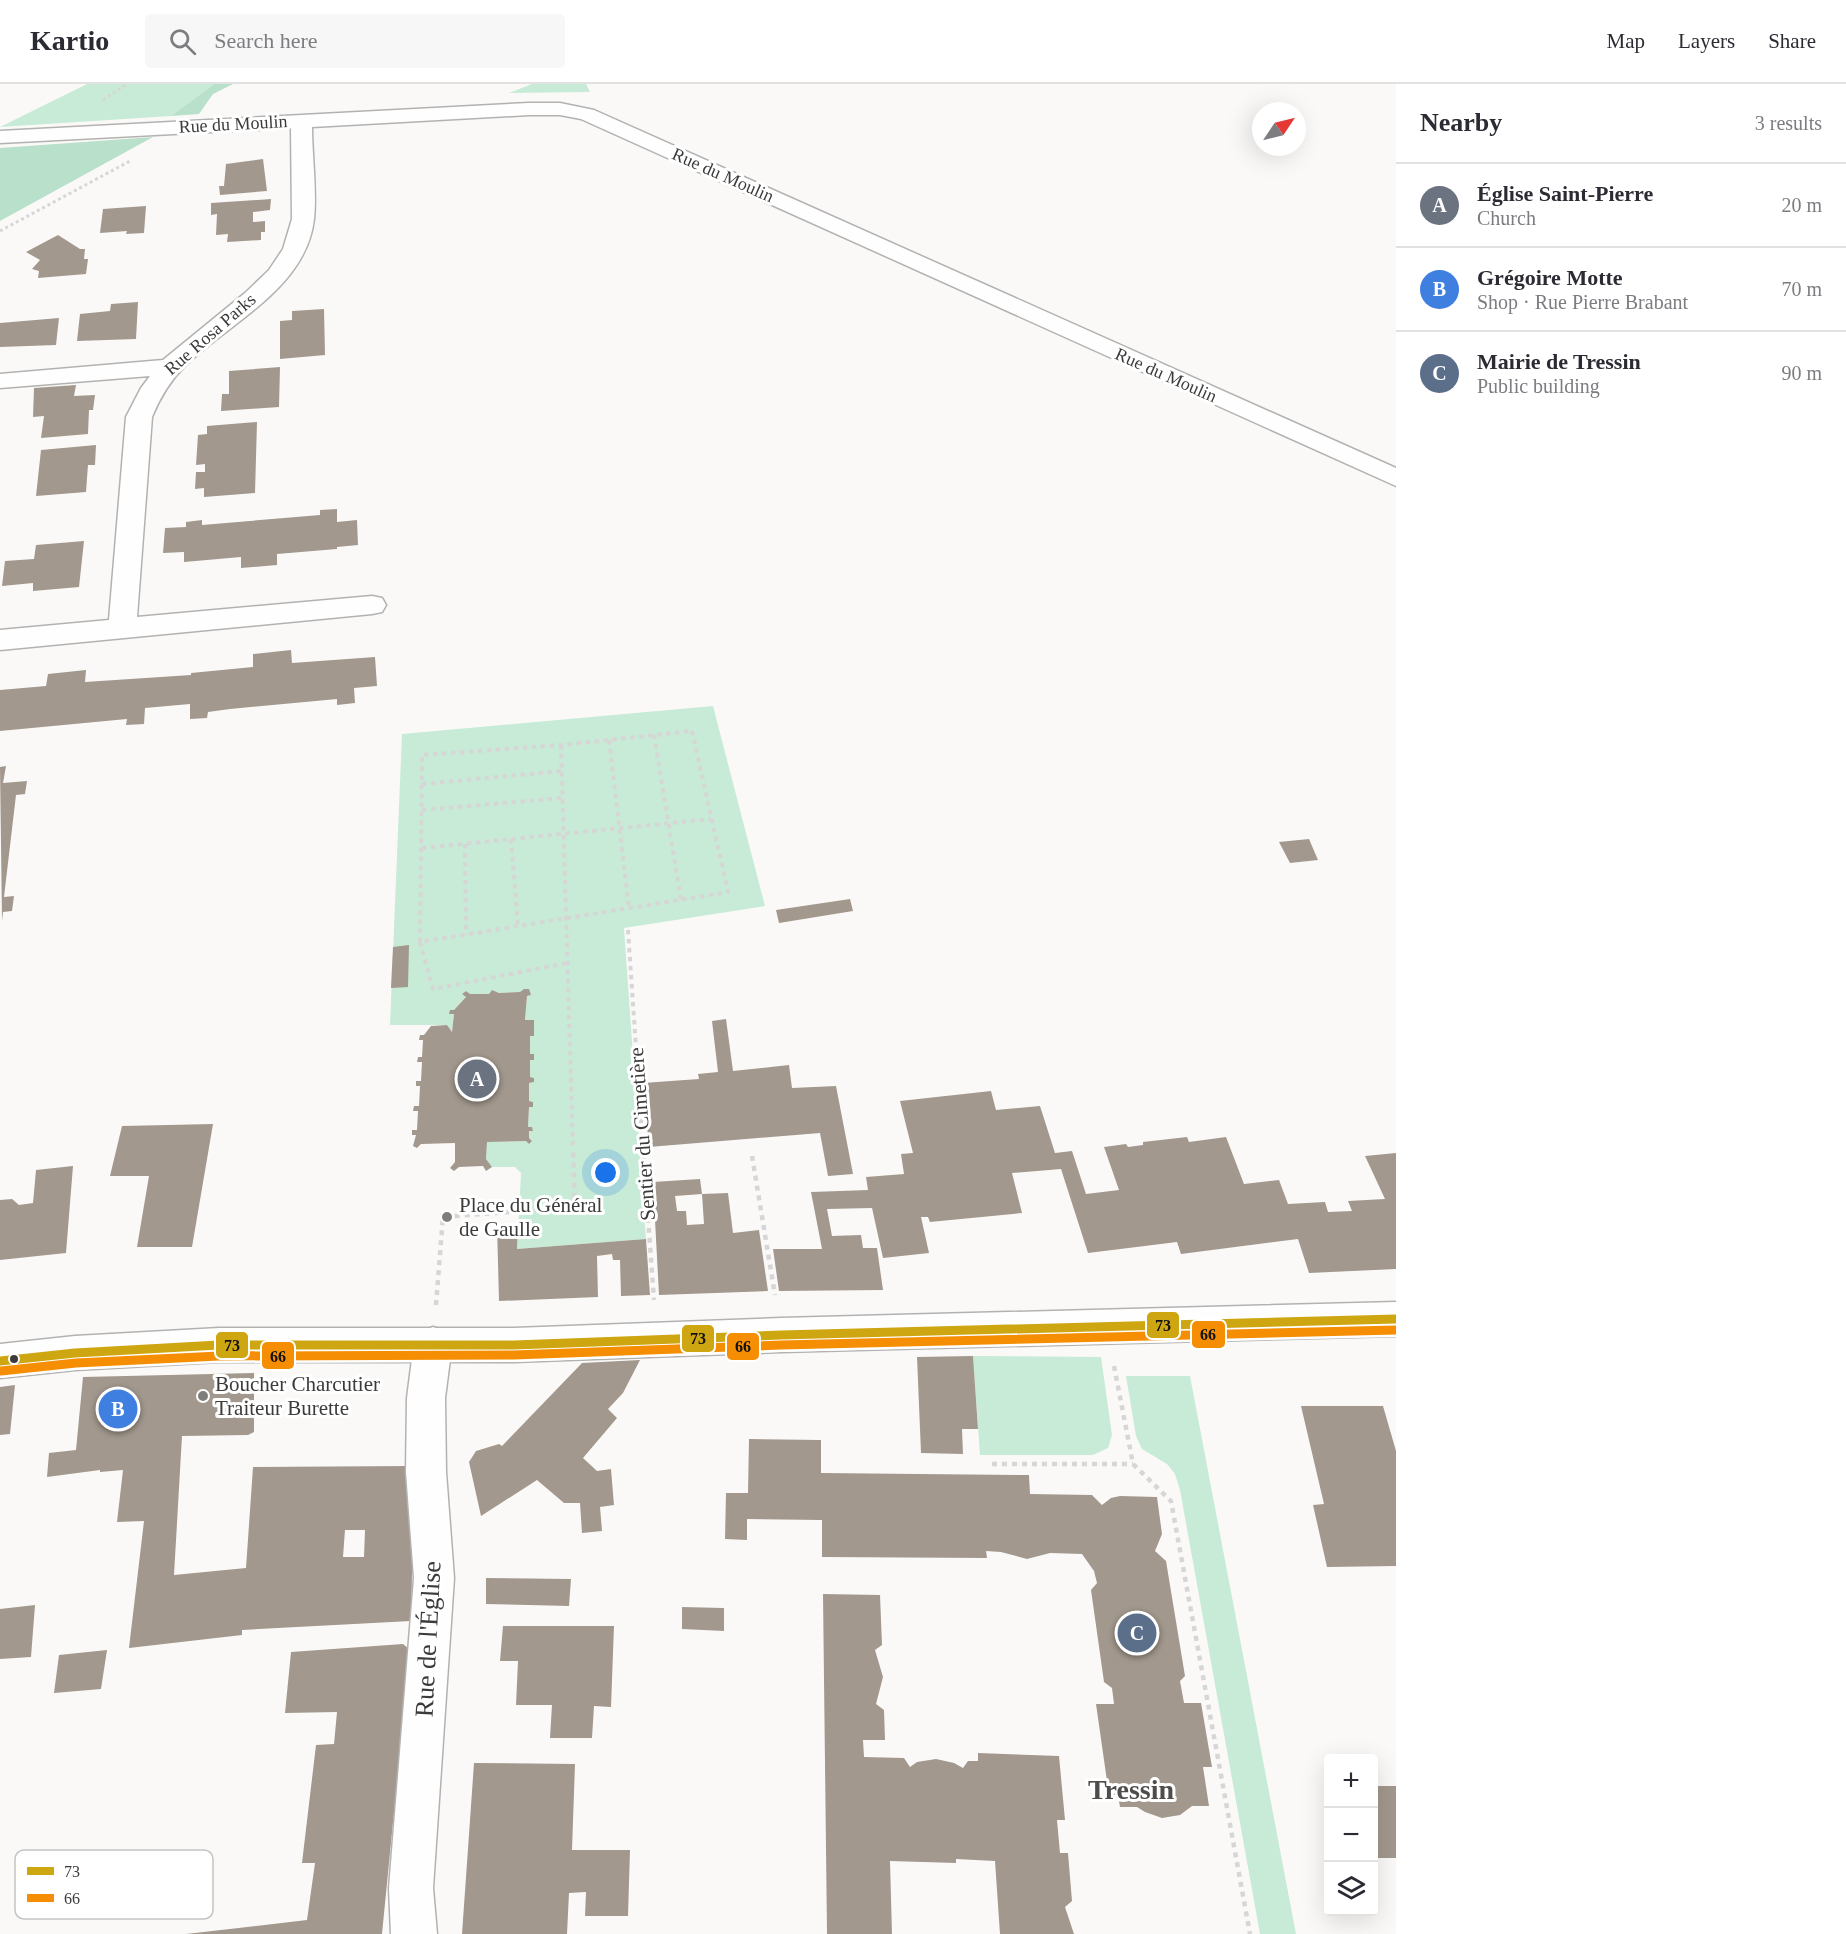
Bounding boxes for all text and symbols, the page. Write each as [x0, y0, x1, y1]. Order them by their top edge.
search box [145, 14, 565, 68]
text: Kartio [30, 25, 109, 56]
icon: search [166, 25, 199, 58]
text: Search here [214, 28, 318, 53]
text: Map [1607, 29, 1645, 53]
text: Layers [1678, 29, 1735, 53]
text: Share [1768, 29, 1816, 53]
north arrow [1252, 102, 1306, 156]
text: Nearby [1420, 108, 1502, 137]
street label: Rue du Moulin [178, 111, 288, 137]
text: 3 results [1755, 112, 1822, 134]
street label: Rue du Moulin [669, 144, 777, 206]
text: Église Saint-Pierre [1477, 181, 1653, 206]
text: A [1432, 194, 1447, 216]
text: 20 m [1781, 194, 1822, 216]
text: Church [1477, 207, 1536, 229]
text: Grégoire Motte [1477, 265, 1623, 290]
text: B [1433, 278, 1446, 300]
text: 70 m [1781, 278, 1822, 300]
street label: Rue Rosa Parks [160, 289, 260, 379]
text: Shop · Rue Pierre Brabant [1477, 291, 1688, 313]
street label: Rue du Moulin [1112, 344, 1220, 406]
text: Mairie de Tressin [1477, 349, 1641, 374]
text: C [1432, 362, 1447, 384]
text: 90 m [1781, 362, 1822, 384]
text: Public building [1477, 375, 1600, 397]
street label: Sentier du Cimetière [624, 1046, 660, 1222]
pin: A [458, 1056, 496, 1102]
your location [591, 1158, 620, 1187]
place label: Place du Général de Gaulle [459, 1193, 603, 1241]
marker: Place du Général de Gaulle [440, 1210, 454, 1224]
line badge: 73 [1146, 1311, 1180, 1339]
text: 73 [1155, 1317, 1171, 1334]
line badge: 66 [1191, 1320, 1226, 1349]
line badge: 73 [681, 1324, 715, 1353]
text: 66 [1200, 1326, 1216, 1343]
text: 73 [690, 1330, 706, 1347]
line badge: 73 [215, 1331, 249, 1359]
line badge: 66 [726, 1332, 760, 1361]
text: 73 [224, 1337, 240, 1354]
text: 66 [735, 1338, 751, 1355]
line badge: 66 [261, 1341, 295, 1370]
text: 66 [270, 1348, 286, 1365]
unlabelled marker [8, 1353, 20, 1365]
place label: Boucher Charcutier Traiteur Burette [215, 1372, 380, 1420]
pin: B [98, 1386, 138, 1432]
marker: Boucher Charcutier Traiteur Burette [196, 1389, 210, 1403]
street label: Rue de l'Église [409, 1560, 447, 1718]
pin: C [1118, 1610, 1156, 1656]
map controls [1324, 1754, 1378, 1916]
button: + [1324, 1754, 1378, 1808]
district label: Tressin [1088, 1774, 1174, 1805]
button: − [1324, 1808, 1378, 1862]
legend [15, 1850, 213, 1919]
button: layers [1324, 1862, 1378, 1916]
text: 73 [64, 1863, 80, 1880]
text: 66 [64, 1890, 80, 1907]

